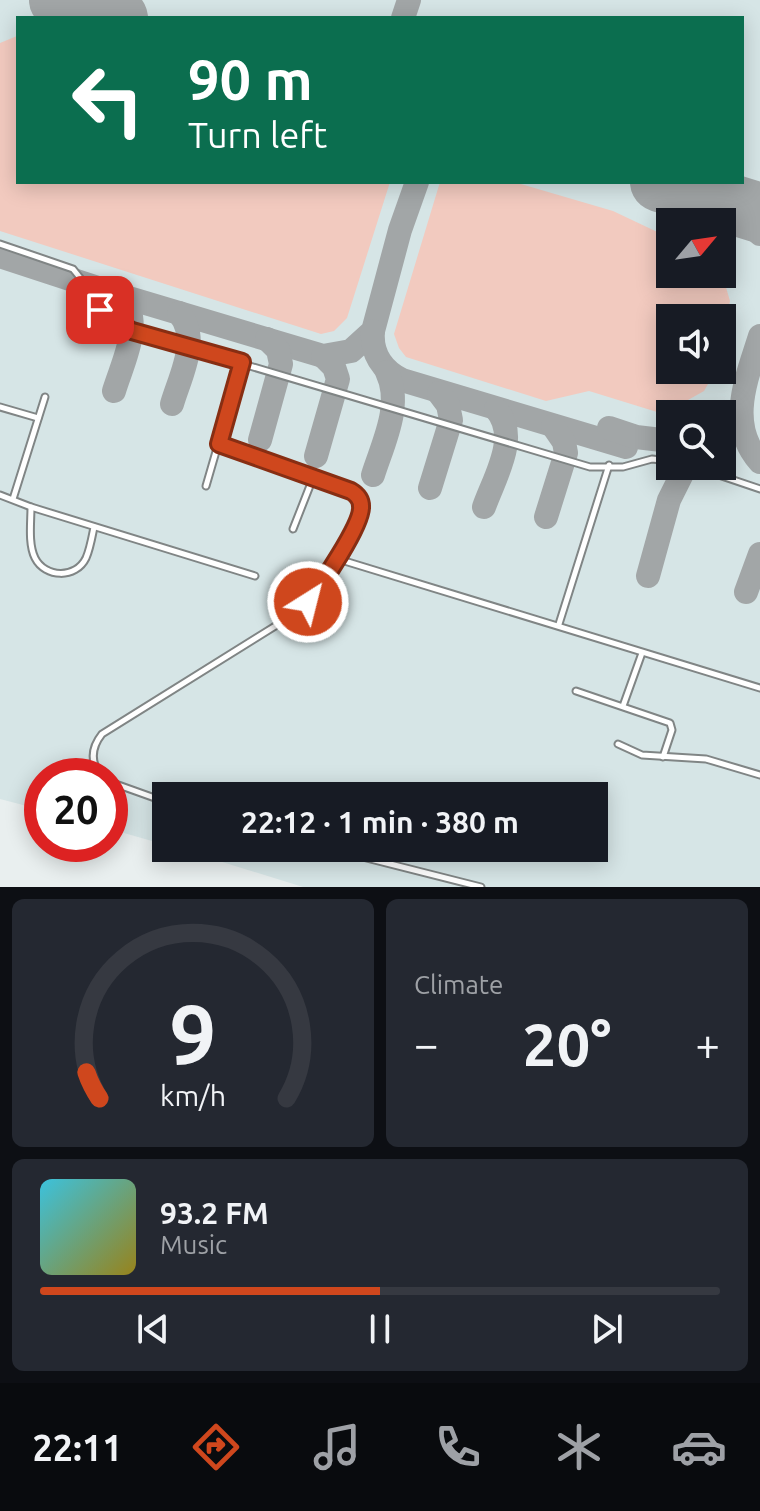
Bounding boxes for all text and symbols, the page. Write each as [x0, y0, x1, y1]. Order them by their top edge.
icon: left [56, 48, 160, 152]
text: 90 m [188, 48, 313, 111]
text: Turn left [188, 114, 327, 155]
north arrow [656, 208, 736, 288]
map controls [656, 208, 736, 480]
pin [66, 276, 134, 344]
icon: arrive [78, 288, 122, 332]
button: sound [656, 304, 736, 384]
button: search [656, 400, 736, 480]
position arrow [266, 560, 350, 644]
speed limit sign: 20 [24, 758, 128, 862]
text: 22:12 · 1 min · 380 m [241, 805, 519, 839]
text: Climate [414, 970, 503, 999]
text: 9 [170, 987, 216, 1081]
text: 20° [523, 1010, 611, 1077]
text: − [414, 1019, 439, 1068]
text: + [695, 1019, 720, 1068]
text: km/h [160, 1079, 226, 1111]
text: 93.2 FM [160, 1196, 269, 1230]
text: Music [160, 1230, 227, 1259]
icon: previous [131, 1307, 175, 1351]
icon: pause [358, 1307, 402, 1351]
icon: next [585, 1307, 629, 1351]
icon: directions [188, 1419, 244, 1475]
icon: music [309, 1419, 365, 1475]
icon: phone [430, 1419, 486, 1475]
icon: climate [551, 1419, 607, 1475]
icon: car [671, 1419, 727, 1475]
text: 22:11 [32, 1427, 123, 1468]

